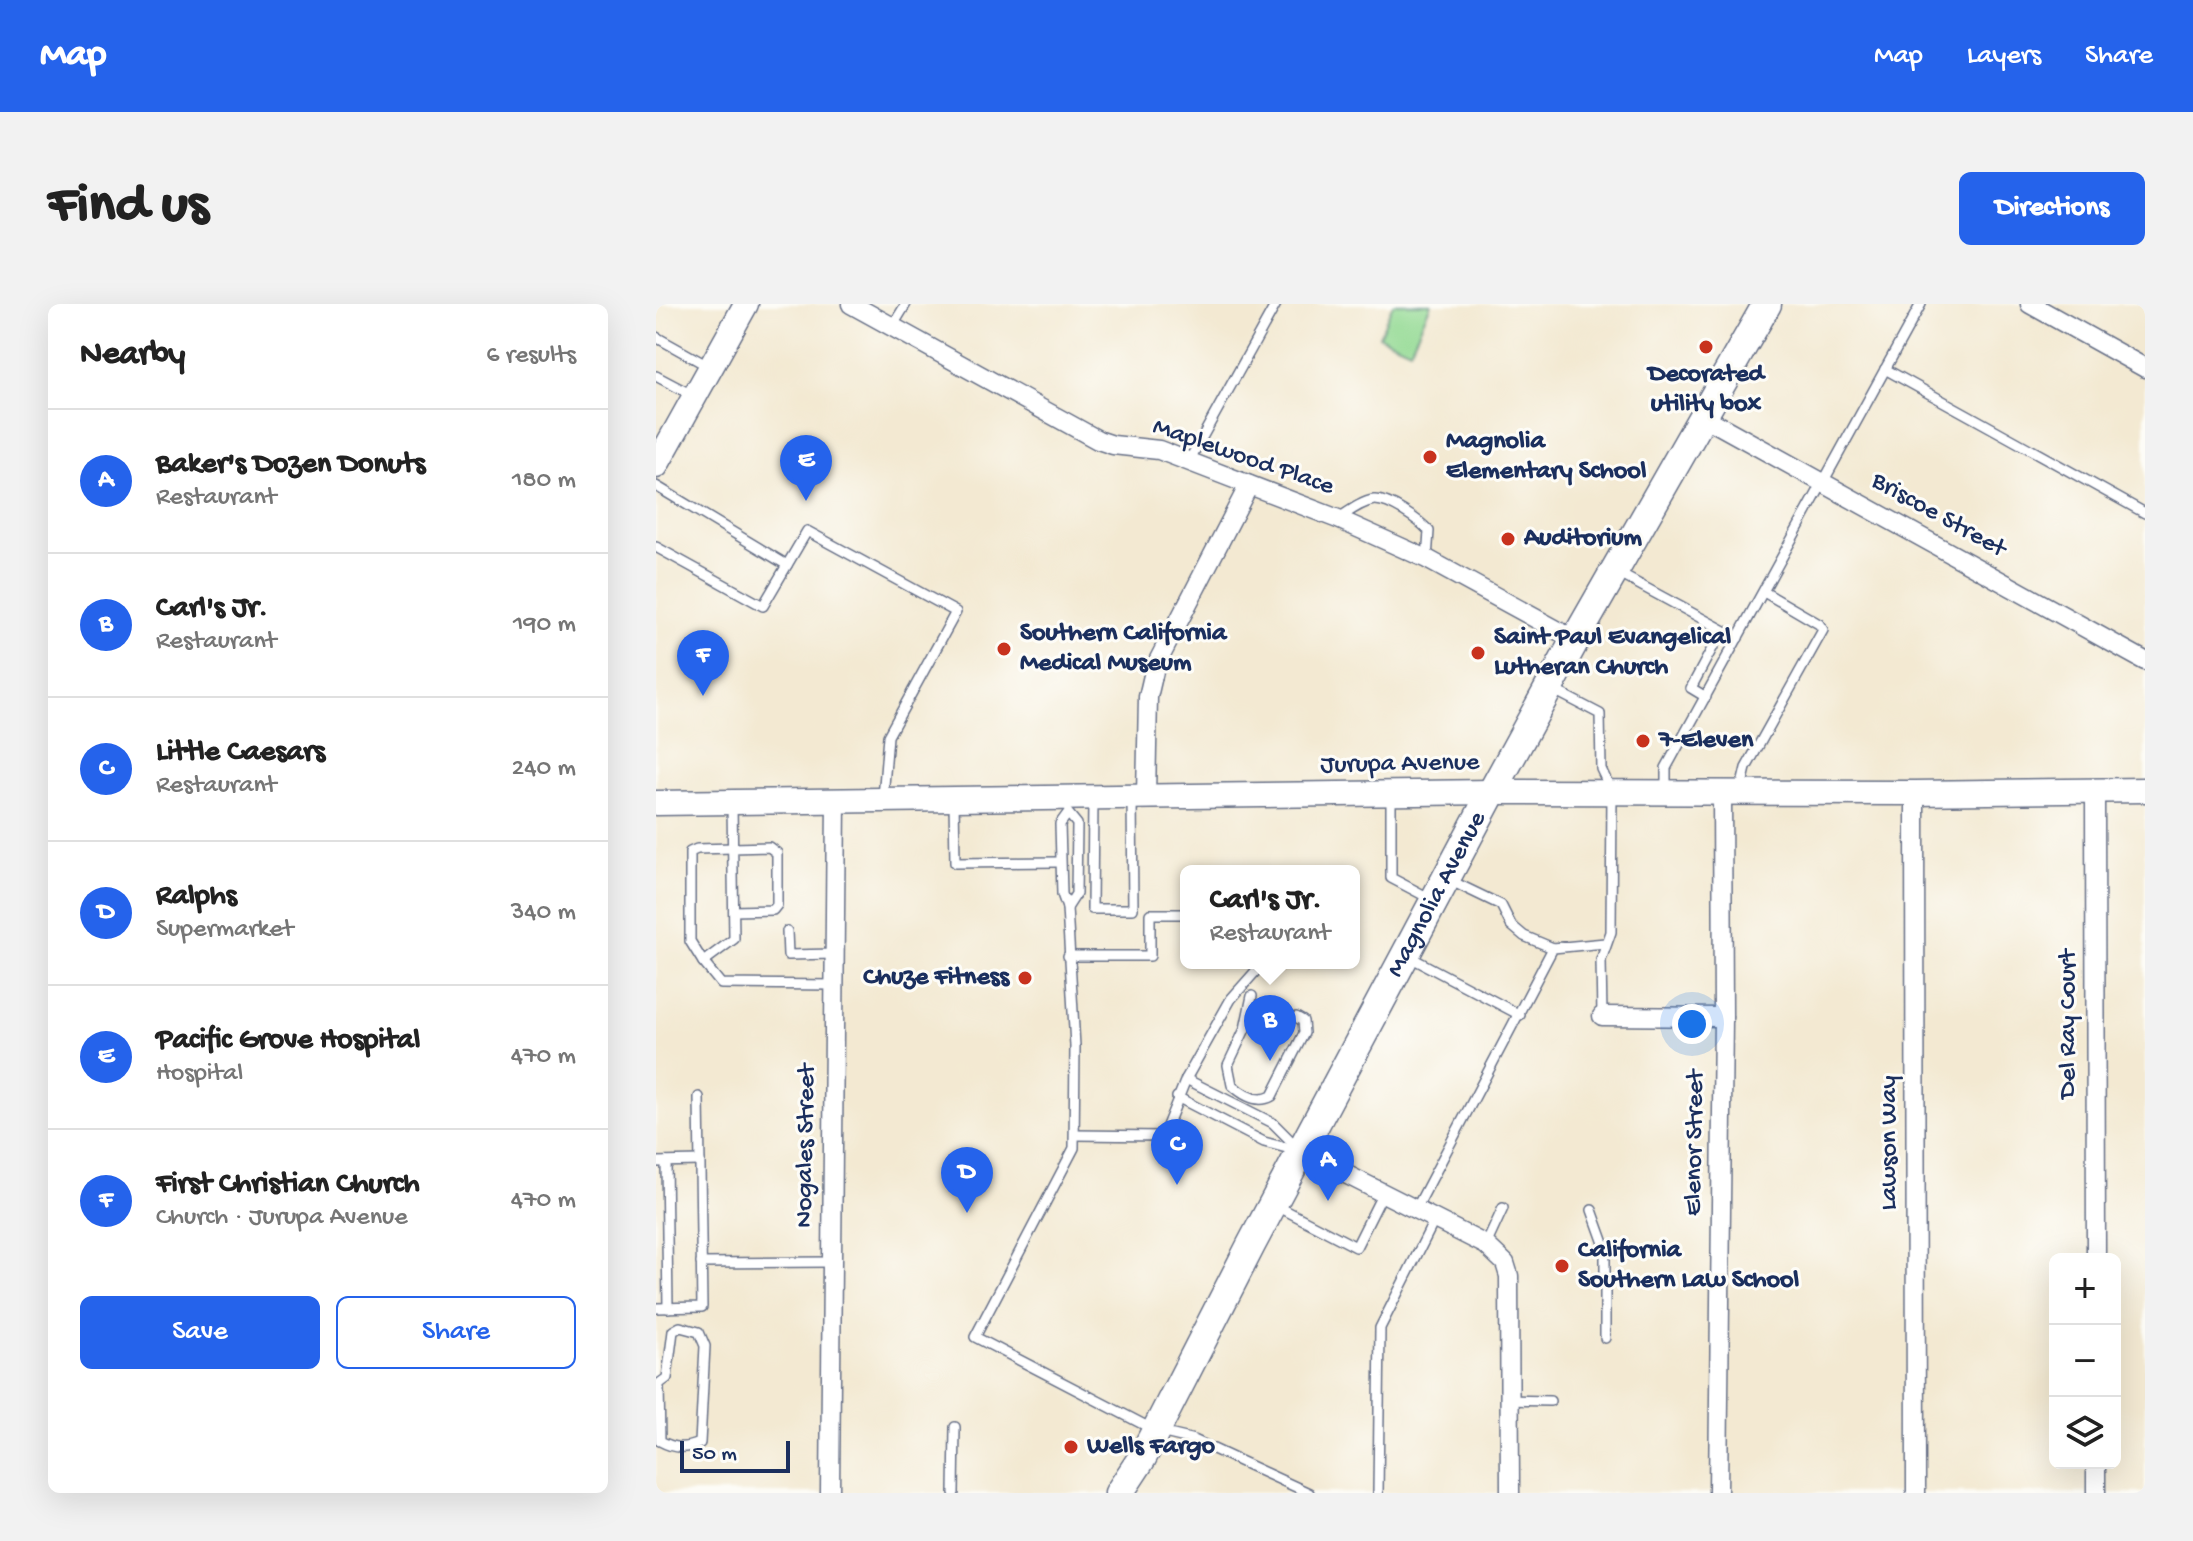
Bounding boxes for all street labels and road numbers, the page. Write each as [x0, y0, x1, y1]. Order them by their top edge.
street label: Maplewood Place [1148, 412, 1338, 504]
street label: Briscoe Street [1864, 466, 2013, 567]
street label: Jurupa Avenue [1320, 748, 1480, 782]
street label: Magnolia Avenue [1381, 806, 1494, 983]
street label: Del Ray Court [2054, 947, 2085, 1100]
street label: Nogales Street [790, 1061, 824, 1228]
street label: Elenor Street [1679, 1067, 1713, 1216]
street label: Lawson Way [1875, 1075, 1906, 1211]

